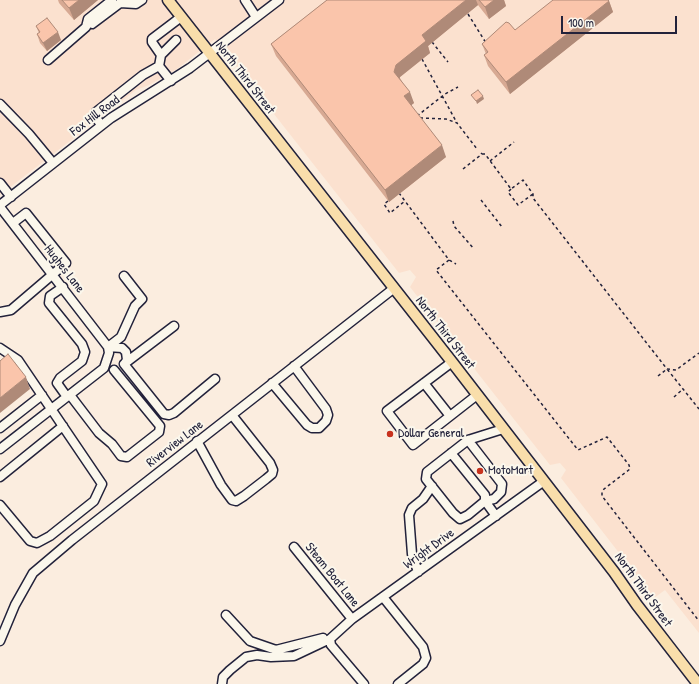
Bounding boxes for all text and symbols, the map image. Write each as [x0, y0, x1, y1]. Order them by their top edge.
scale bar [563, 8, 679, 34]
text: 100 m [568, 14, 594, 31]
street label: North Third Street [212, 39, 278, 117]
street label: Fox Hill Road [67, 92, 123, 140]
street label: Hughes Lane [40, 242, 88, 296]
street label: North Third Street [412, 294, 478, 372]
street label: Riverview Lane [144, 417, 206, 471]
place label: Dollar General [398, 426, 464, 442]
marker: Dollar General [385, 429, 395, 439]
place label: MotoMart [488, 463, 533, 479]
marker: MotoMart [475, 466, 485, 476]
street label: Wright Drive [401, 525, 457, 573]
street label: Steam Boat Lane [301, 540, 363, 610]
street label: North Third Street [611, 550, 675, 630]

